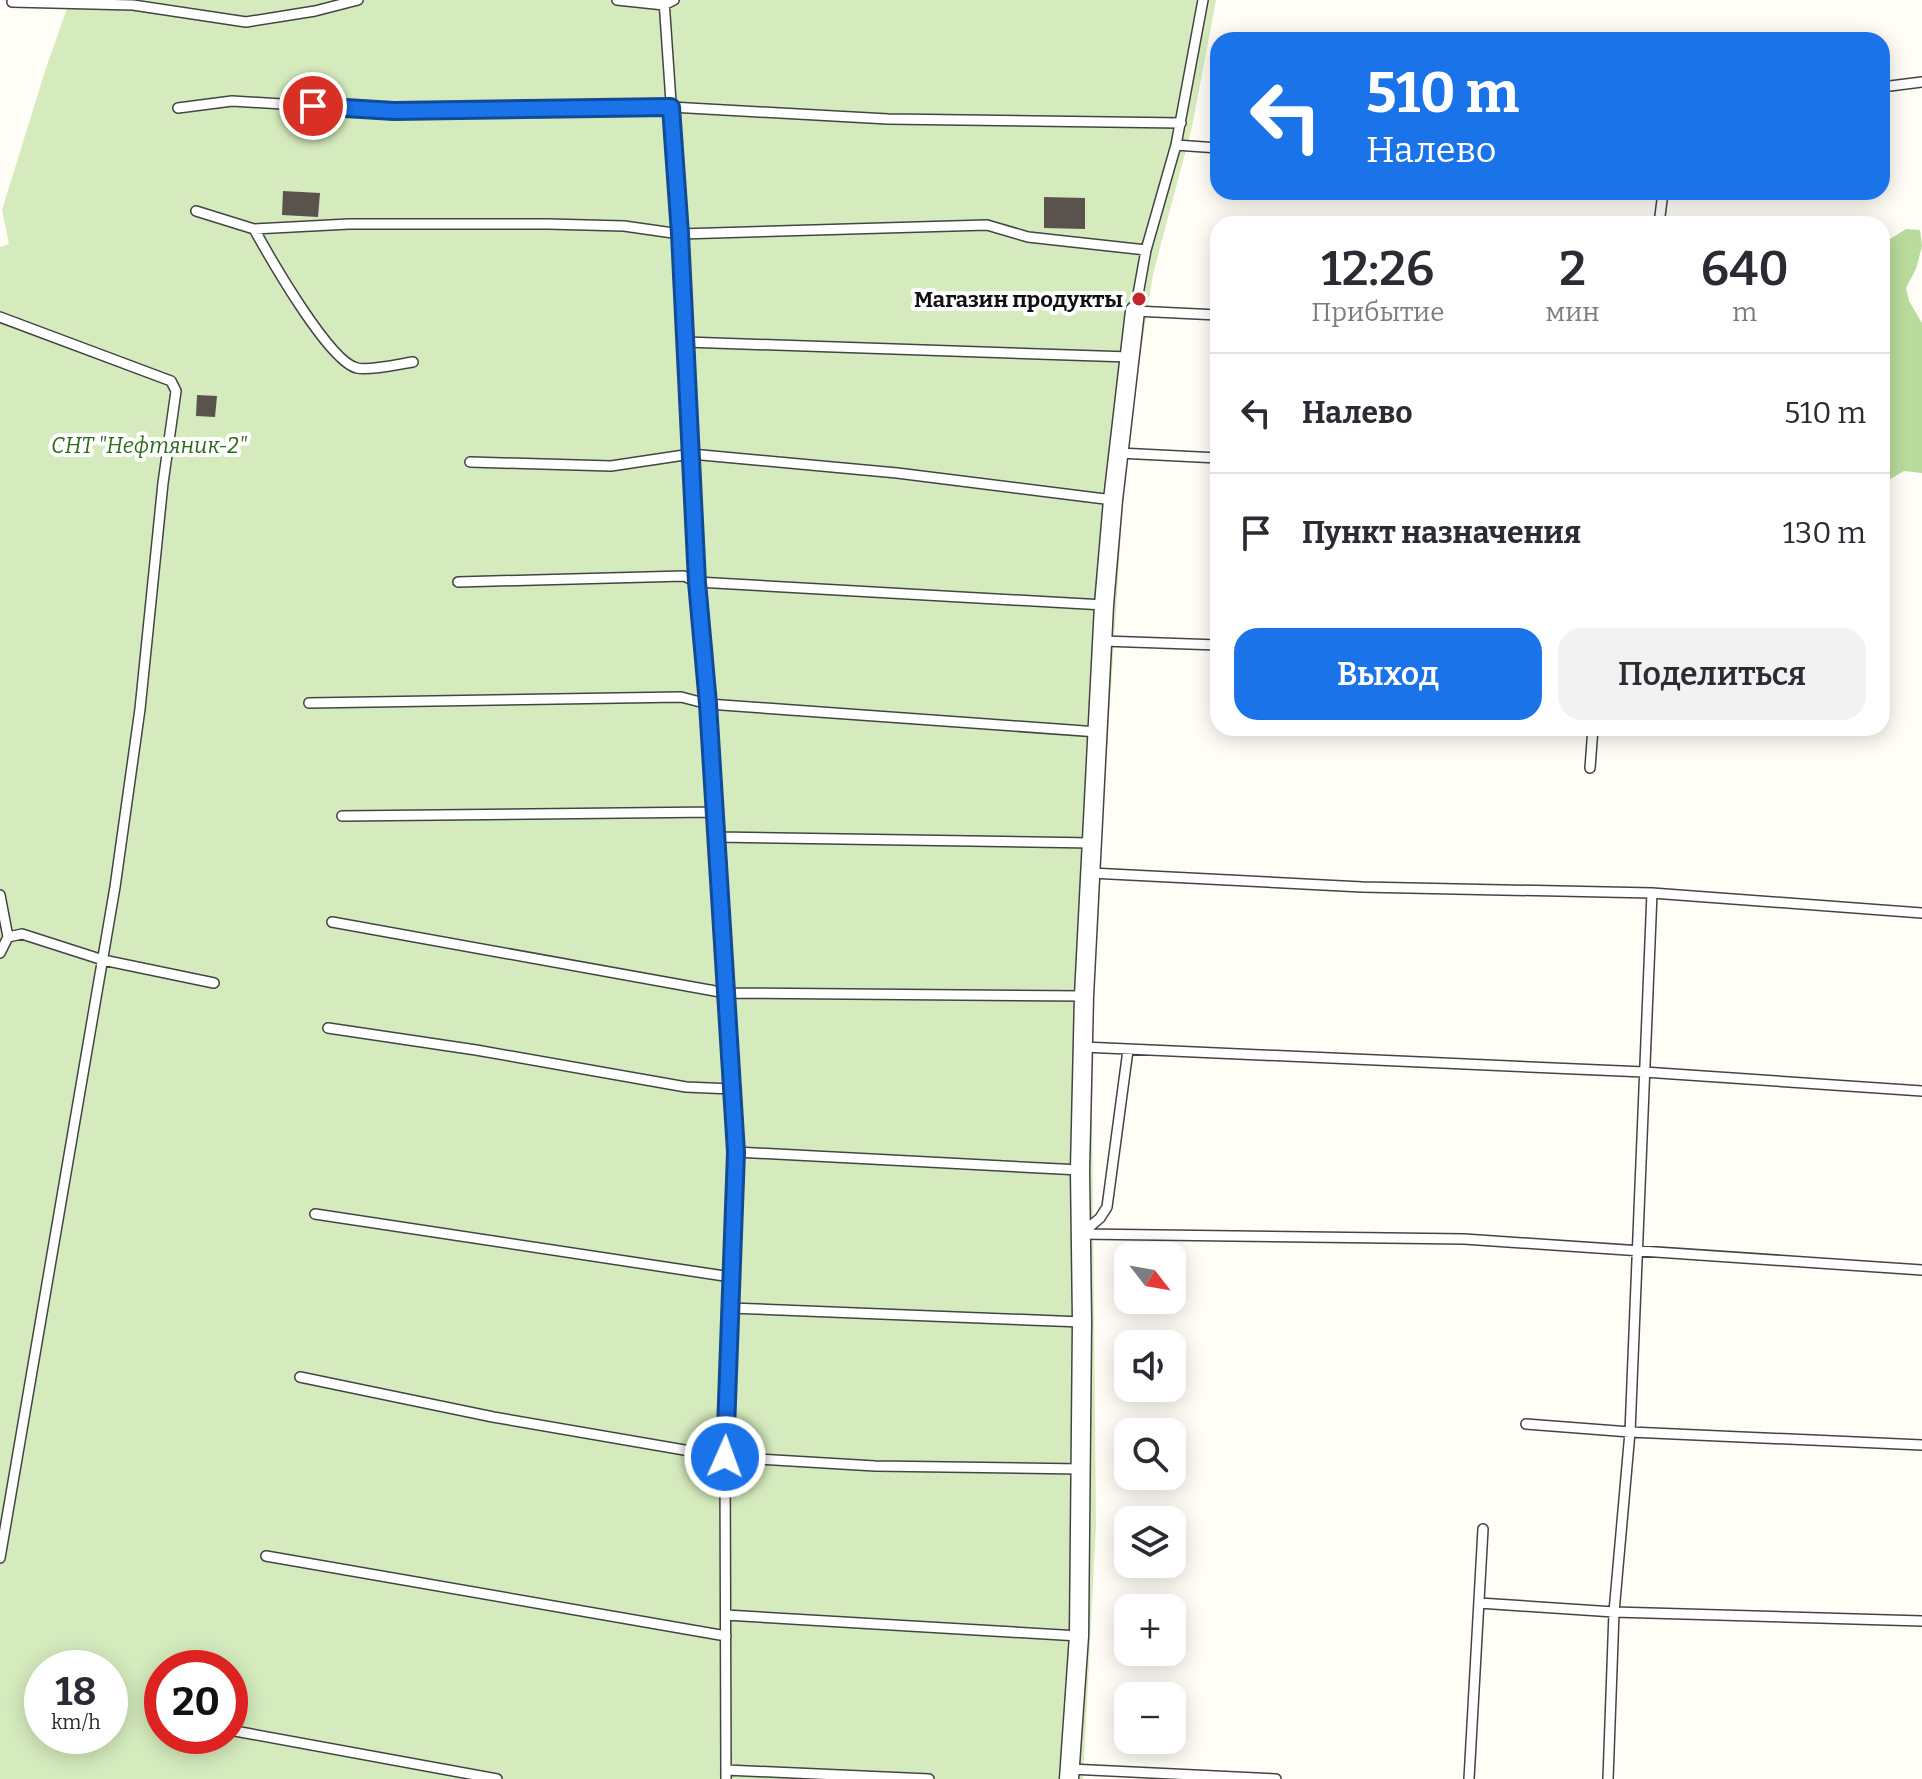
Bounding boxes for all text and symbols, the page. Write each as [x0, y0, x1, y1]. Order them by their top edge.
text: 510 m [1366, 60, 1519, 127]
icon: left [1234, 64, 1338, 168]
pin [279, 72, 347, 140]
icon: arrive [291, 84, 335, 128]
text: Налево [1366, 128, 1497, 172]
text: 12:26 [1321, 240, 1434, 298]
text: 2 [1559, 240, 1586, 298]
text: 640 [1701, 240, 1789, 298]
place label: Магазин продукты [914, 286, 1123, 313]
marker: Магазин продукты [1130, 290, 1148, 308]
text: Прибытие [1311, 297, 1444, 328]
text: мин [1546, 297, 1600, 328]
text: m [1732, 297, 1757, 328]
icon: left [1234, 391, 1278, 435]
text: Налево [1302, 395, 1413, 431]
text: 510 m [1784, 395, 1866, 431]
park label: СНТ "Нефтяник-2" [51, 432, 248, 459]
icon: arrive [1234, 511, 1278, 555]
text: Пункт назначения [1302, 515, 1581, 551]
text: 130 m [1783, 515, 1866, 551]
button: Выход [1234, 628, 1542, 720]
button: Поделиться [1558, 628, 1866, 720]
north arrow [1114, 1242, 1186, 1314]
map controls [1114, 1242, 1186, 1754]
button: sound [1114, 1330, 1186, 1402]
position arrow [683, 1415, 767, 1499]
button: search [1114, 1418, 1186, 1490]
button: layers [1114, 1506, 1186, 1578]
button: + [1114, 1594, 1186, 1666]
speed limit sign: 20 [144, 1650, 248, 1754]
text: 18 [55, 1668, 97, 1716]
button: − [1114, 1682, 1186, 1754]
text: km/h [51, 1710, 101, 1734]

